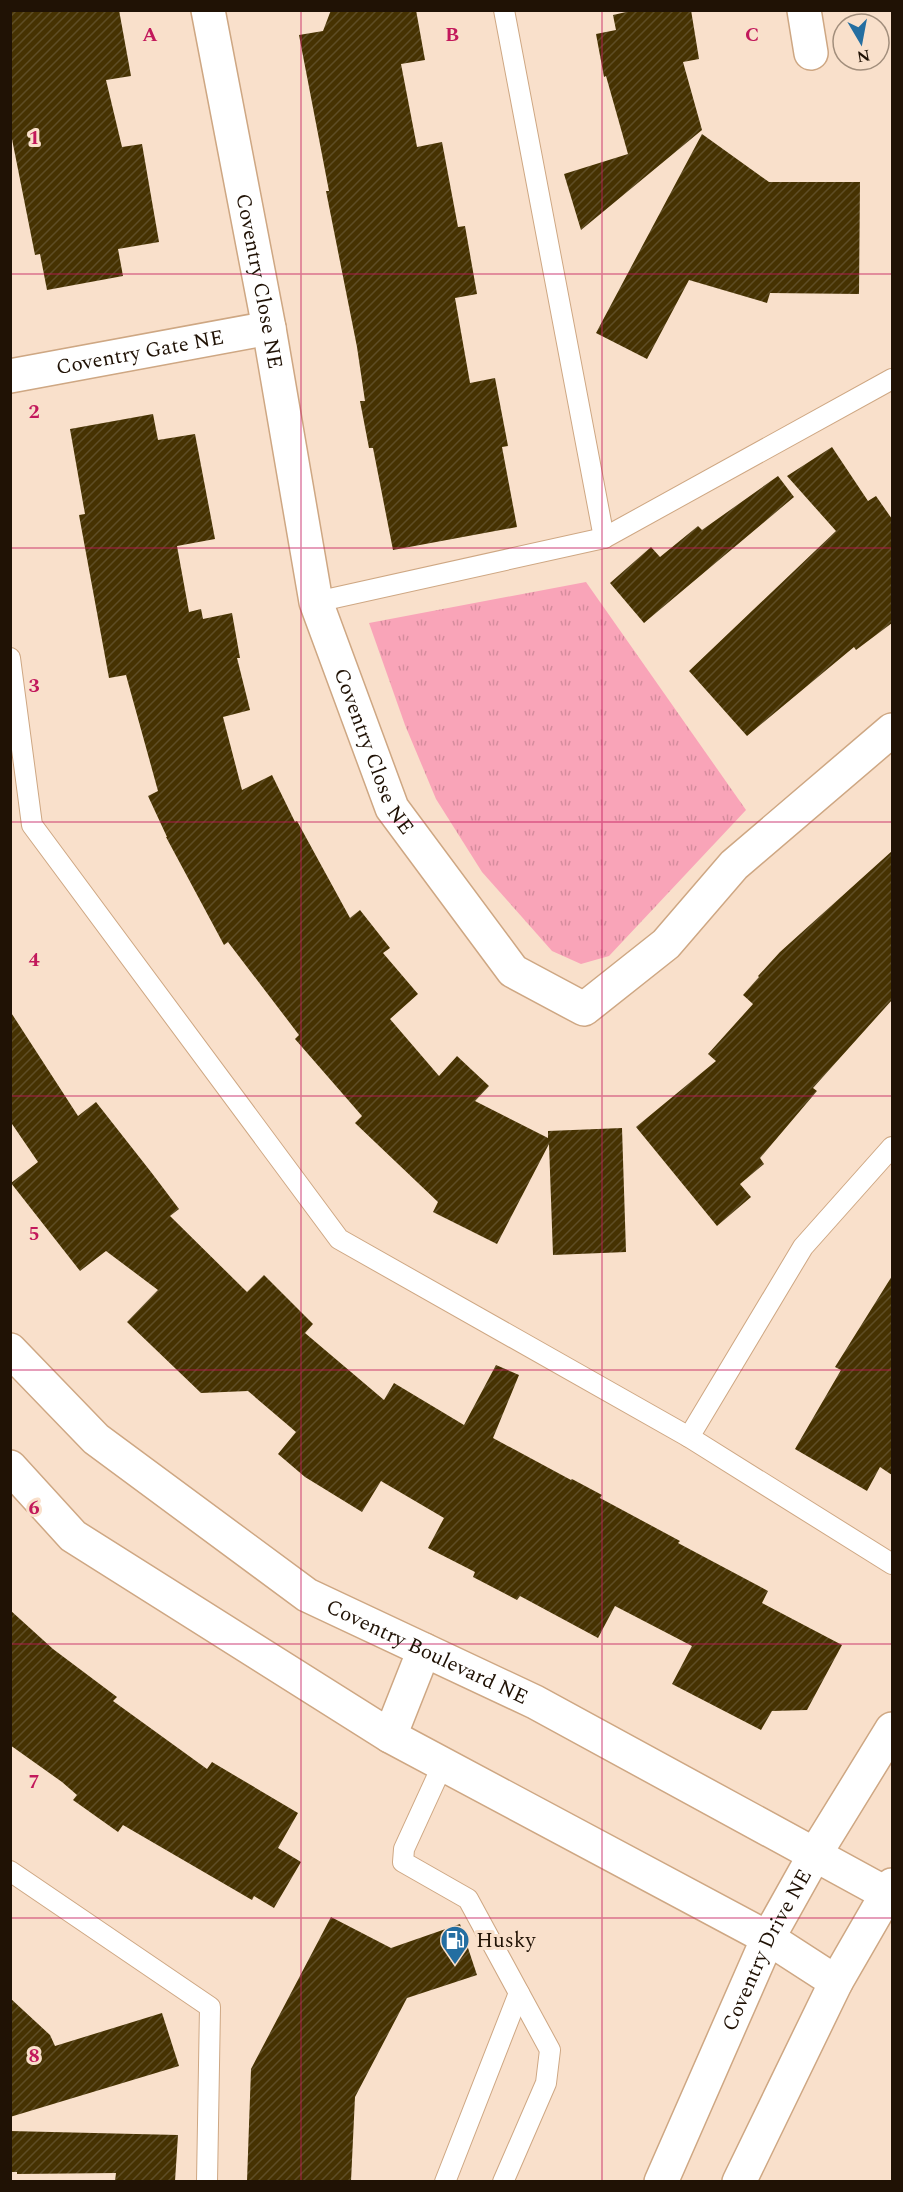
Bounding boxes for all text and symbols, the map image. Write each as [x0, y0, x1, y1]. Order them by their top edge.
north arrow [831, 12, 891, 72]
text: A [142, 20, 158, 50]
text: B [445, 20, 459, 50]
text: C [745, 20, 759, 50]
text: N [855, 43, 872, 69]
text: 1 [28, 123, 40, 153]
street label: Coventry Close NE [227, 191, 291, 371]
street label: Coventry Gate NE [53, 322, 226, 384]
text: 2 [28, 397, 40, 427]
street label: Coventry Close NE [325, 664, 422, 842]
text: 3 [28, 671, 40, 701]
text: 4 [28, 945, 40, 975]
text: 5 [28, 1219, 40, 1249]
text: 6 [28, 1493, 40, 1523]
street label: Coventry Boulevard NE [320, 1591, 533, 1714]
text: 7 [28, 1767, 40, 1797]
street label: Coventry Drive NE [714, 1863, 821, 2037]
fuel station icon: Husky [439, 1924, 471, 1966]
place label: Husky [476, 1925, 537, 1957]
text: 8 [28, 2041, 40, 2071]

